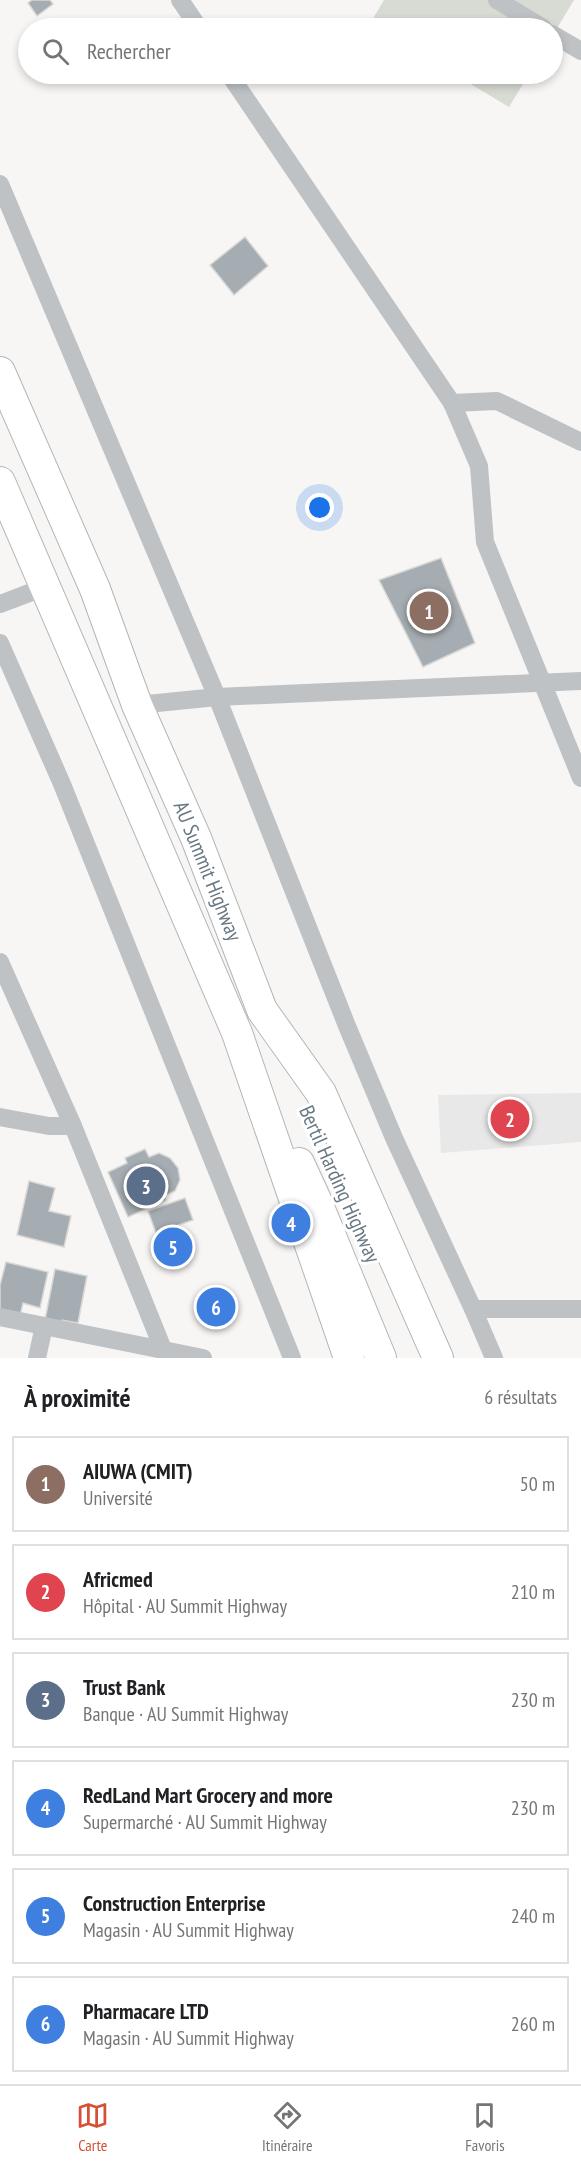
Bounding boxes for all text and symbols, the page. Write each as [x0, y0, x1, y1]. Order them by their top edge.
search box [18, 18, 563, 84]
icon: search [39, 35, 72, 68]
text: Rechercher [87, 37, 171, 65]
your location [305, 493, 334, 522]
pin: 1 [410, 588, 448, 634]
street label: AU Summit Highway [168, 797, 248, 945]
pin: 2 [490, 1096, 530, 1142]
street label: Bertil Harding Highway [293, 1101, 387, 1267]
pin: 3 [126, 1164, 166, 1208]
pin: 4 [272, 1200, 310, 1246]
pin: 5 [154, 1224, 192, 1270]
pin: 6 [196, 1284, 236, 1330]
text: À proximité [24, 1381, 131, 1414]
text: 6 résultats [484, 1384, 557, 1410]
text: AIUWA (CMIT) [83, 1457, 193, 1485]
text: 1 [41, 1471, 50, 1497]
text: 50 m [520, 1471, 555, 1497]
text: Université [83, 1485, 153, 1511]
text: Africmed [83, 1565, 153, 1593]
text: 2 [41, 1579, 50, 1605]
text: 210 m [511, 1579, 555, 1605]
text: Hôpital · AU Summit Highway [83, 1593, 287, 1619]
text: Trust Bank [83, 1673, 165, 1701]
text: 3 [41, 1687, 50, 1713]
text: 230 m [511, 1687, 555, 1713]
text: Banque · AU Summit Highway [83, 1701, 288, 1727]
text: RedLand Mart Grocery and more [83, 1781, 333, 1809]
text: 4 [41, 1795, 50, 1821]
text: 230 m [511, 1795, 555, 1821]
text: Supermarché · AU Summit Highway [83, 1809, 327, 1835]
text: Construction Enterprise [83, 1889, 266, 1917]
text: 5 [41, 1903, 50, 1929]
text: 240 m [511, 1903, 555, 1929]
text: Magasin · AU Summit Highway [83, 1917, 294, 1943]
text: Pharmacare LTD [83, 1997, 209, 2025]
text: 6 [41, 2011, 50, 2037]
text: 260 m [511, 2011, 555, 2037]
text: Magasin · AU Summit Highway [83, 2025, 294, 2051]
tab: Carte [76, 2099, 109, 2155]
tab: Itinéraire [262, 2099, 313, 2155]
tab: Favoris [465, 2099, 505, 2155]

